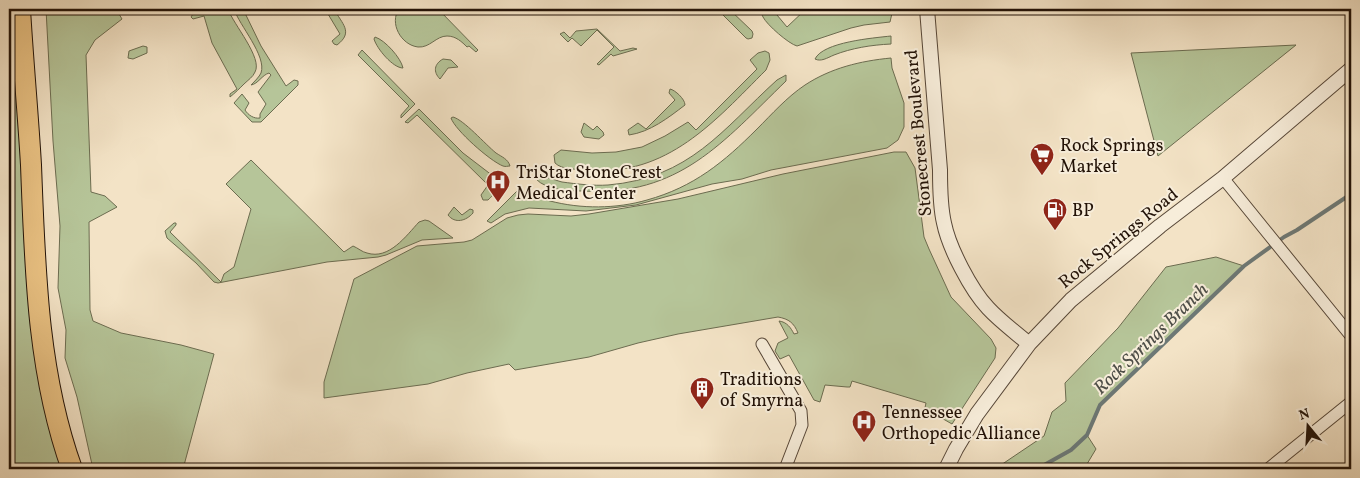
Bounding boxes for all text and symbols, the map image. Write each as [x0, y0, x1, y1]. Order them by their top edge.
street label: Stonecrest Boulevard [900, 48, 939, 217]
place label: Rock Springs Market [1060, 134, 1163, 180]
supermarket icon: Rock Springs Market [1029, 142, 1055, 176]
place label: TriStar StoneCrest Medical Center [516, 161, 662, 207]
hospital icon: TriStar StoneCrest Medical Center [485, 169, 511, 203]
street label: Rock Springs Road [1054, 183, 1184, 295]
fuel station icon: BP [1042, 197, 1068, 231]
place label: BP [1072, 199, 1094, 224]
water label: Rock Springs Branch [1088, 278, 1215, 401]
place label: Traditions of Smyrna [720, 368, 803, 414]
building icon: Traditions of Smyrna [689, 376, 715, 410]
north arrow [1282, 400, 1332, 450]
place label: Tennessee Orthopedic Alliance [882, 401, 1041, 447]
text: N [1297, 404, 1312, 426]
hospital icon: Tennessee Orthopedic Alliance [851, 409, 877, 443]

